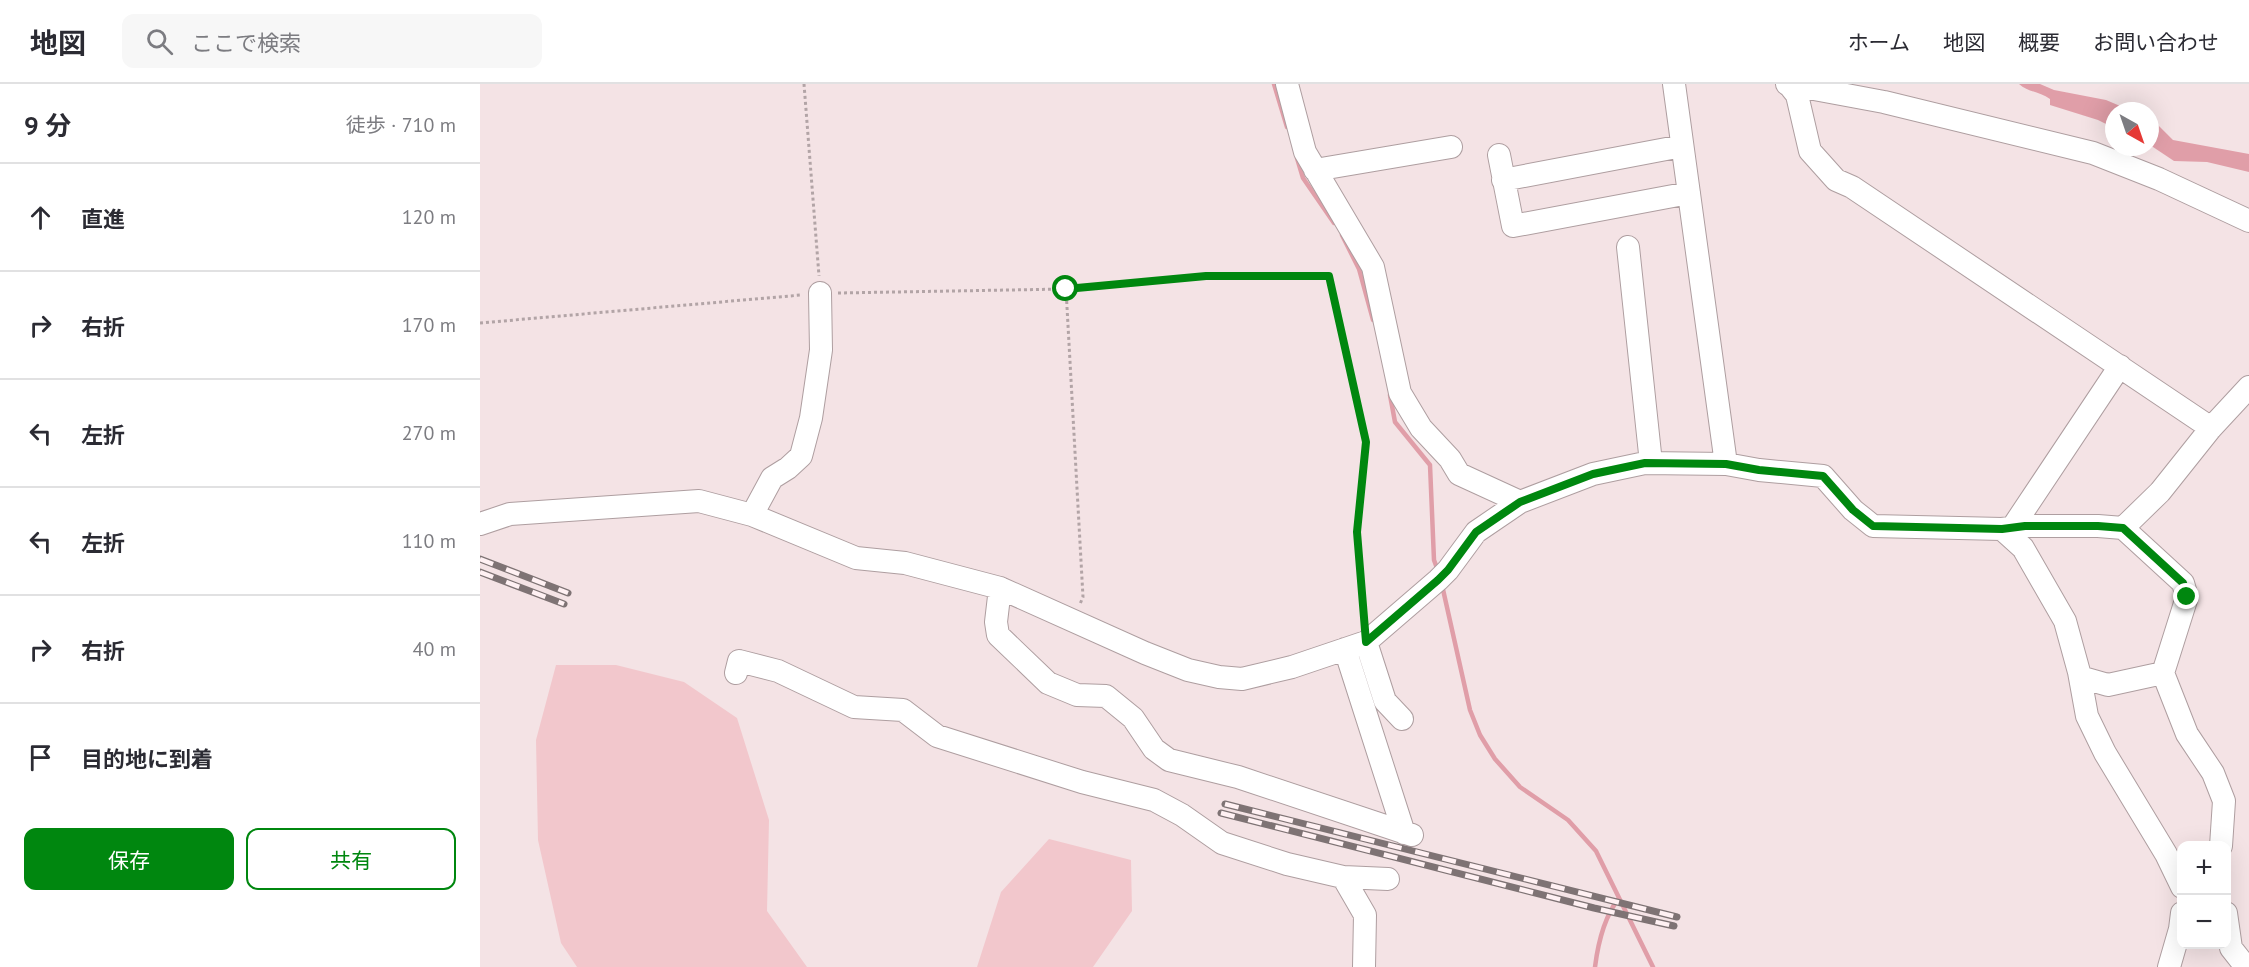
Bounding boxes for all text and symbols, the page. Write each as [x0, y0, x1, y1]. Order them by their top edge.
search box [122, 14, 542, 68]
text: 地図 [30, 24, 86, 61]
icon: search [143, 25, 176, 58]
text: ここで検索 [191, 29, 301, 57]
text: ホーム [1848, 29, 1910, 56]
text: 地図 [1943, 29, 1985, 56]
text: 概要 [2018, 29, 2060, 56]
text: お問い合わせ [2093, 29, 2219, 56]
north arrow [2105, 102, 2159, 156]
text: 9 分 [24, 109, 71, 142]
text: 徒歩 · 710 m [346, 112, 456, 138]
icon: ahead [24, 201, 57, 234]
text: 120 m [402, 204, 456, 230]
text: 直進 [81, 205, 125, 233]
route start [1052, 275, 1078, 301]
icon: right [24, 309, 57, 342]
text: 170 m [402, 312, 456, 338]
text: 右折 [81, 313, 125, 341]
icon: left [24, 417, 57, 450]
text: 270 m [402, 420, 456, 446]
text: 左折 [81, 421, 125, 449]
icon: left [24, 525, 57, 558]
text: 110 m [402, 528, 456, 554]
text: 左折 [81, 529, 125, 557]
route end [2173, 583, 2199, 609]
icon: right [24, 633, 57, 666]
text: 40 m [413, 636, 456, 662]
text: 右折 [81, 637, 125, 665]
icon: arrive [24, 741, 57, 774]
text: 目的地に到着 [81, 745, 213, 773]
button: 保存 [24, 828, 234, 890]
button: 共有 [246, 828, 456, 890]
map controls [2177, 841, 2231, 949]
button: + [2177, 841, 2231, 895]
button: − [2177, 895, 2231, 949]

